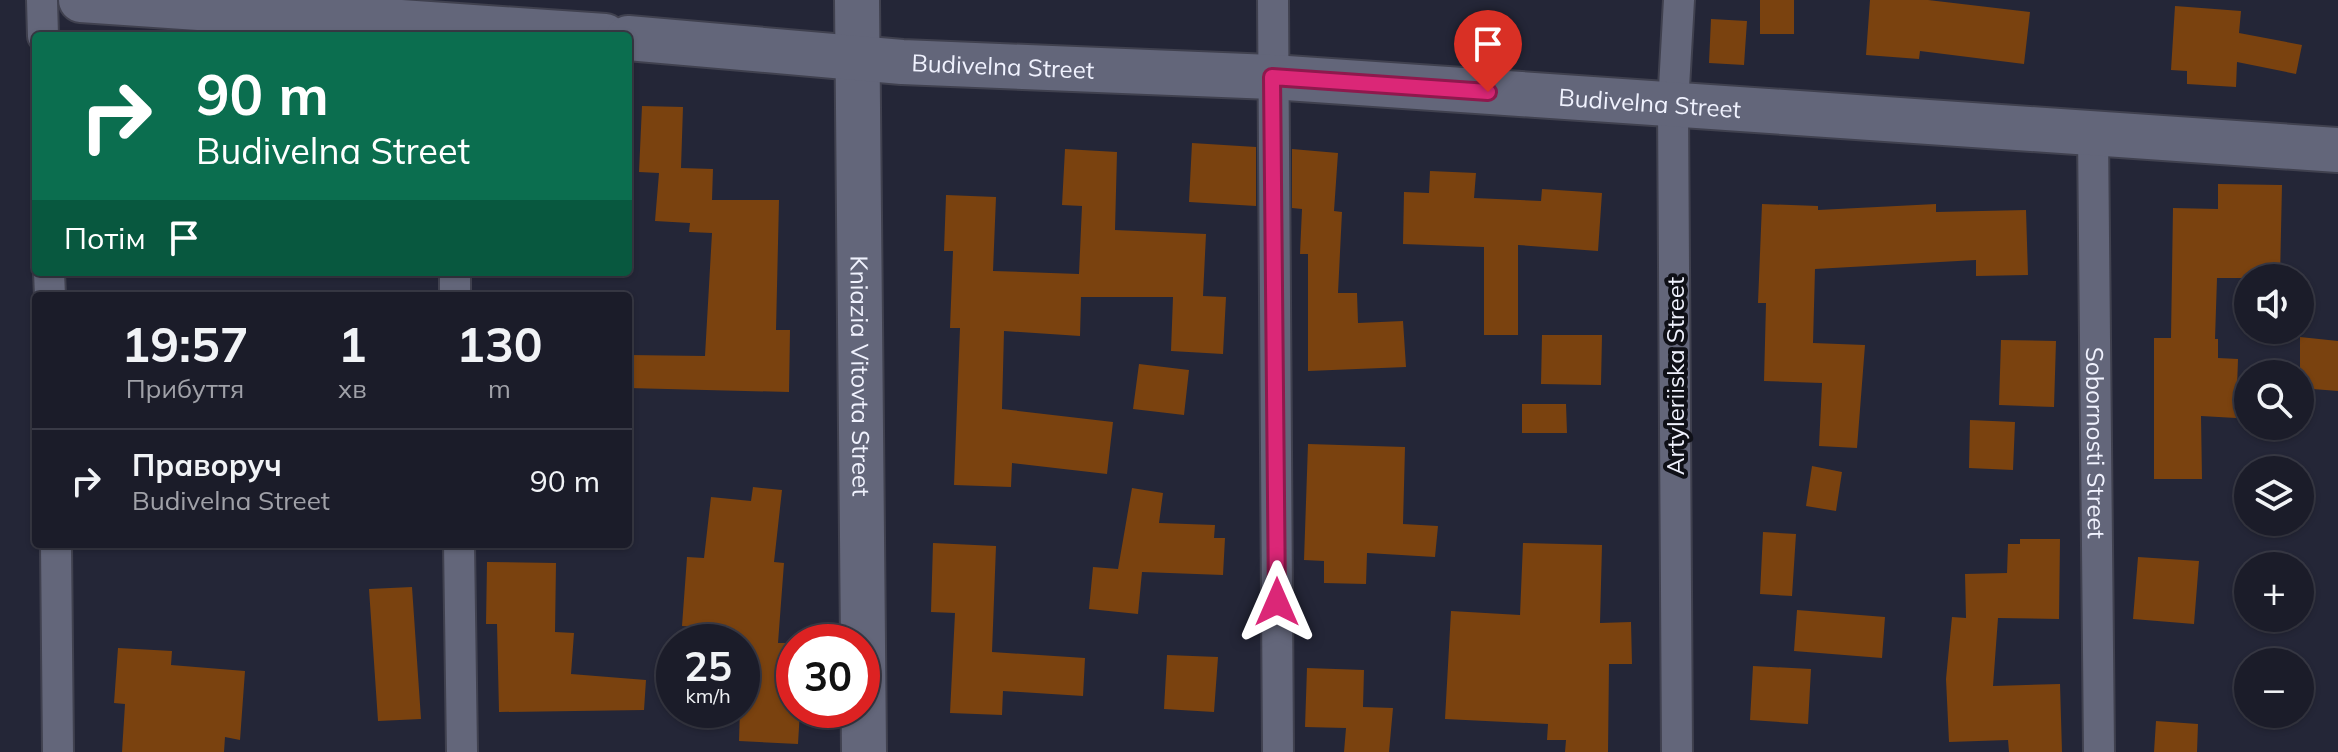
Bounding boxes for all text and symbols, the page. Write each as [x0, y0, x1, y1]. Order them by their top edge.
pin [1454, 10, 1522, 92]
icon: arrive [1466, 22, 1510, 66]
street label: Budivelna Street [911, 47, 1095, 85]
text: 90 m [196, 59, 329, 129]
icon: right [64, 64, 168, 168]
street label: Budivelna Street [1558, 82, 1742, 124]
text: Budivelna Street [196, 128, 470, 173]
icon: arrive [162, 216, 206, 260]
text: Потім [64, 219, 146, 257]
street label: Kniazia Vitovta Street [844, 255, 877, 497]
map controls [2234, 264, 2314, 728]
button: sound [2234, 264, 2314, 344]
street label: Artyleriiska Street [1660, 277, 1690, 475]
text: 19:57 [121, 314, 249, 374]
text: 1 [338, 314, 367, 374]
text: 130 [456, 314, 543, 374]
street label: Sobornosti Street [2080, 347, 2112, 539]
button: search [2234, 360, 2314, 440]
text: Прибуття [126, 372, 244, 405]
text: хв [338, 372, 367, 405]
text: m [488, 372, 511, 405]
text: Праворуч [132, 446, 282, 484]
button: layers [2234, 456, 2314, 536]
icon: right [64, 459, 108, 503]
text: 90 m [530, 462, 600, 500]
text: Budivelna Street [132, 484, 330, 517]
button: + [2234, 552, 2314, 632]
position arrow [1235, 560, 1319, 644]
speed limit sign: 30 [776, 624, 880, 728]
text: 25 [684, 641, 732, 691]
button: − [2234, 648, 2314, 728]
text: km/h [685, 683, 731, 708]

